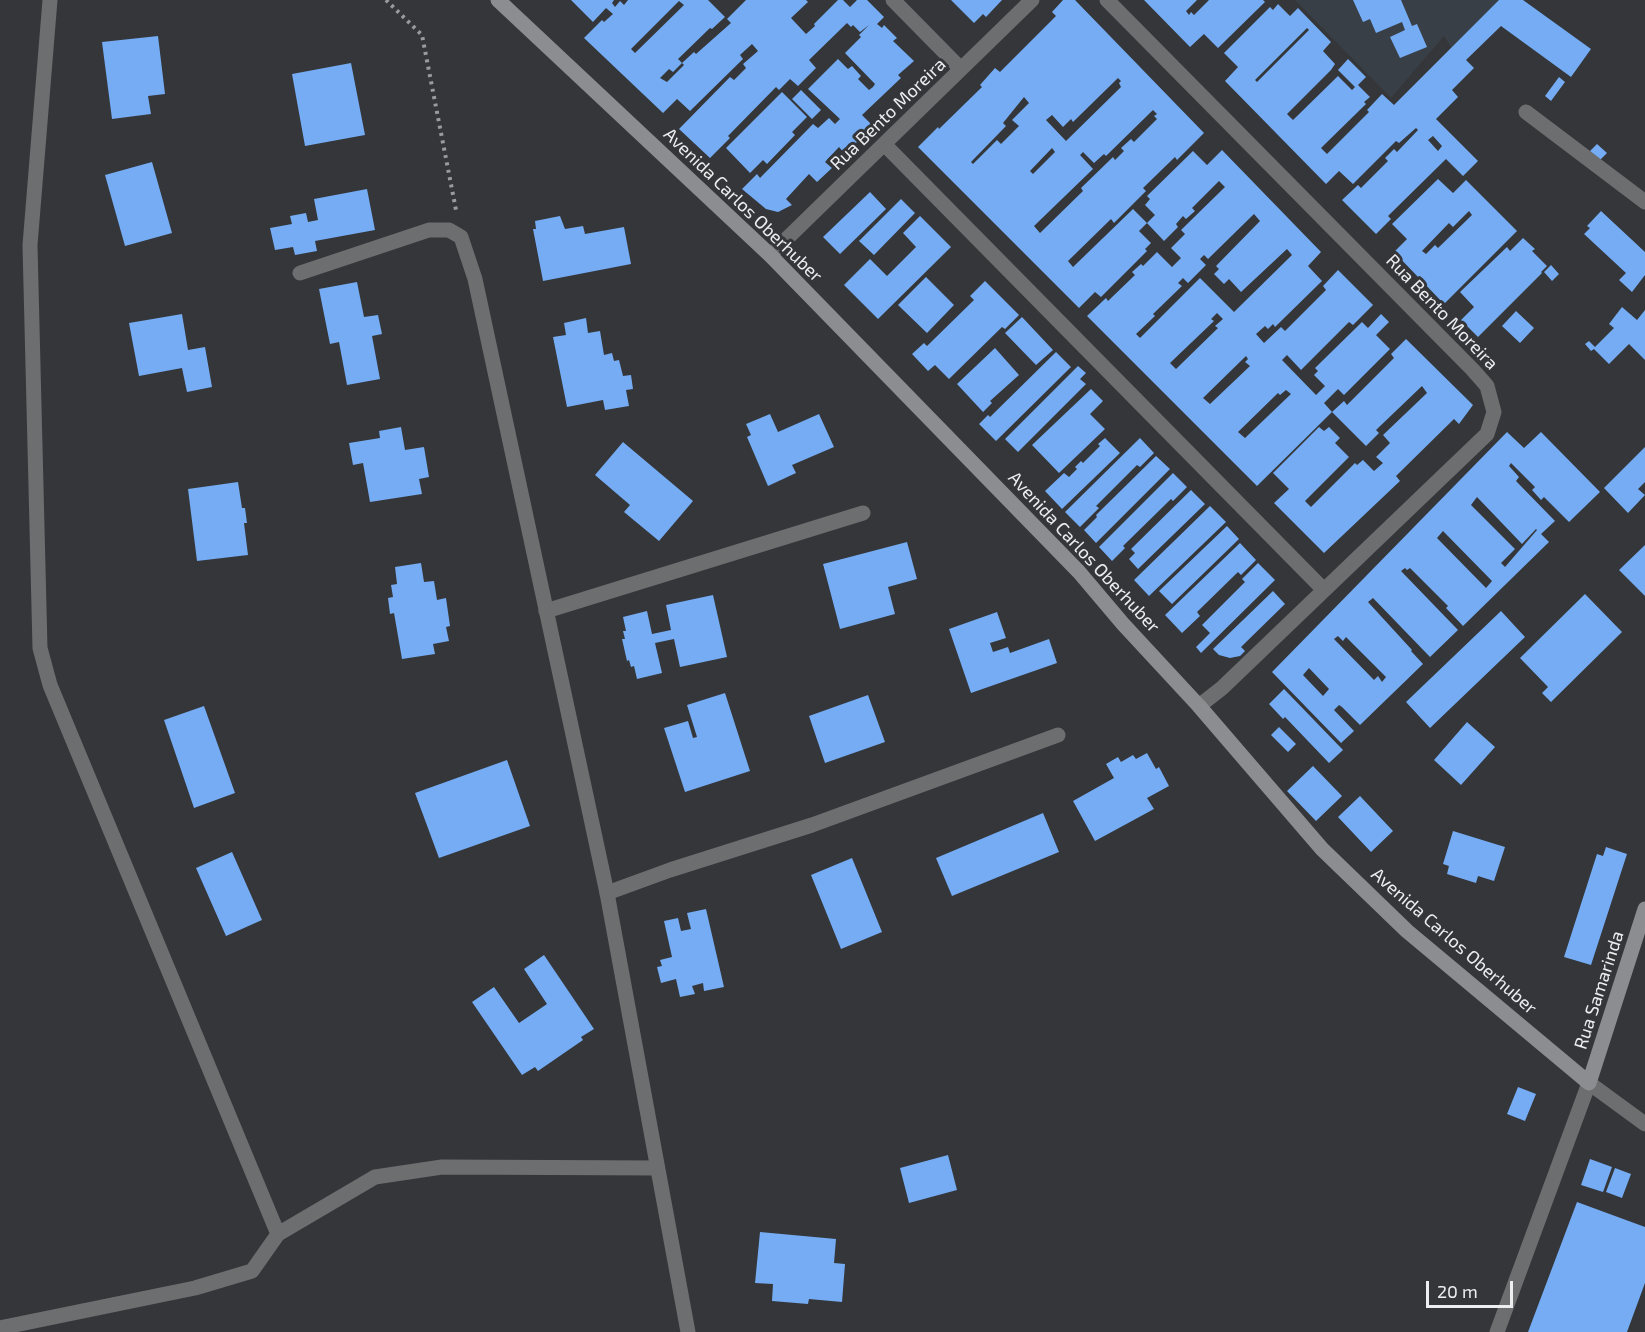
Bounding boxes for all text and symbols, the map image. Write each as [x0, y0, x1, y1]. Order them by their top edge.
street label: Rua Bento Moreira [826, 53, 950, 175]
street label: Avenida Carlos Oberhuber [659, 124, 827, 286]
street label: Rua Bento Moreira [1381, 250, 1503, 374]
street label: Avenida Carlos Oberhuber [1004, 467, 1164, 637]
street label: Avenida Carlos Oberhuber [1367, 863, 1541, 1019]
street label: Rua Samarinda [1570, 928, 1628, 1052]
scale bar [1429, 1269, 1516, 1307]
text: 20 m [1437, 1280, 1478, 1302]

